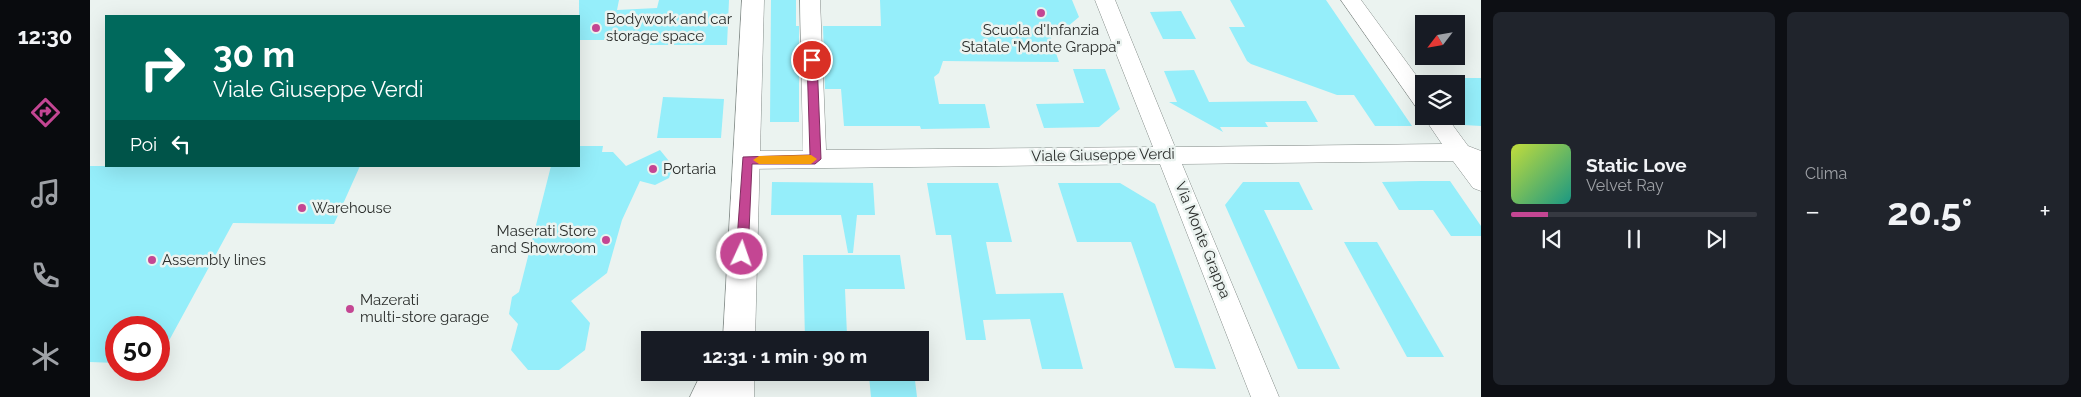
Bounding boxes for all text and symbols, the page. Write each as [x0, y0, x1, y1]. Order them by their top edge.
marker: Scuola d'Infanzia Statale "Monte Grappa" [1035, 7, 1047, 19]
place label: Bodywork and car storage space [606, 10, 733, 45]
north arrow [1415, 15, 1465, 65]
map controls [1415, 15, 1465, 125]
place label: Scuola d'Infanzia Statale "Monte Grappa" [961, 21, 1121, 56]
marker: Bodywork and car storage space [590, 22, 602, 34]
text: 12:30 [18, 23, 72, 49]
text: 30 m [213, 34, 295, 75]
icon: right [130, 35, 195, 100]
pin [791, 39, 833, 81]
icon: arrive [798, 46, 826, 74]
button: layers [1415, 75, 1465, 125]
text: Viale Giuseppe Verdi [213, 76, 424, 102]
icon: directions [28, 95, 63, 130]
icon: left [167, 130, 195, 158]
text: Poi [130, 133, 157, 155]
street label: Viale Giuseppe Verdi [1031, 145, 1175, 165]
text: Static Love [1586, 154, 1687, 176]
place label: Portaria [663, 160, 716, 178]
marker: Portaria [647, 163, 659, 175]
text: Clima [1805, 164, 1847, 183]
icon: music [28, 176, 63, 211]
text: Velvet Ray [1586, 176, 1664, 195]
street label: Via Monte Grappa [1171, 179, 1235, 301]
text: 20.5° [1887, 189, 1972, 234]
text: − [1805, 195, 1820, 228]
text: + [2039, 195, 2051, 228]
place label: Warehouse [312, 199, 392, 217]
marker: Warehouse [296, 202, 308, 214]
place label: Maserati Store and Showroom [491, 222, 596, 257]
icon: previous [1538, 225, 1566, 253]
icon: pause [1620, 225, 1648, 253]
icon: next [1702, 225, 1730, 253]
position arrow [715, 227, 767, 279]
marker: Maserati Store and Showroom [600, 234, 612, 246]
place label: Assembly lines [162, 251, 266, 269]
marker: Assembly lines [146, 254, 158, 266]
icon: phone [28, 258, 63, 293]
place label: Mazerati multi-store garage [360, 291, 489, 326]
marker: Mazerati multi-store garage [344, 303, 356, 315]
speed limit sign: 50 [105, 316, 170, 381]
icon: climate [28, 339, 63, 374]
text: 12:31 · 1 min · 90 m [703, 345, 867, 367]

